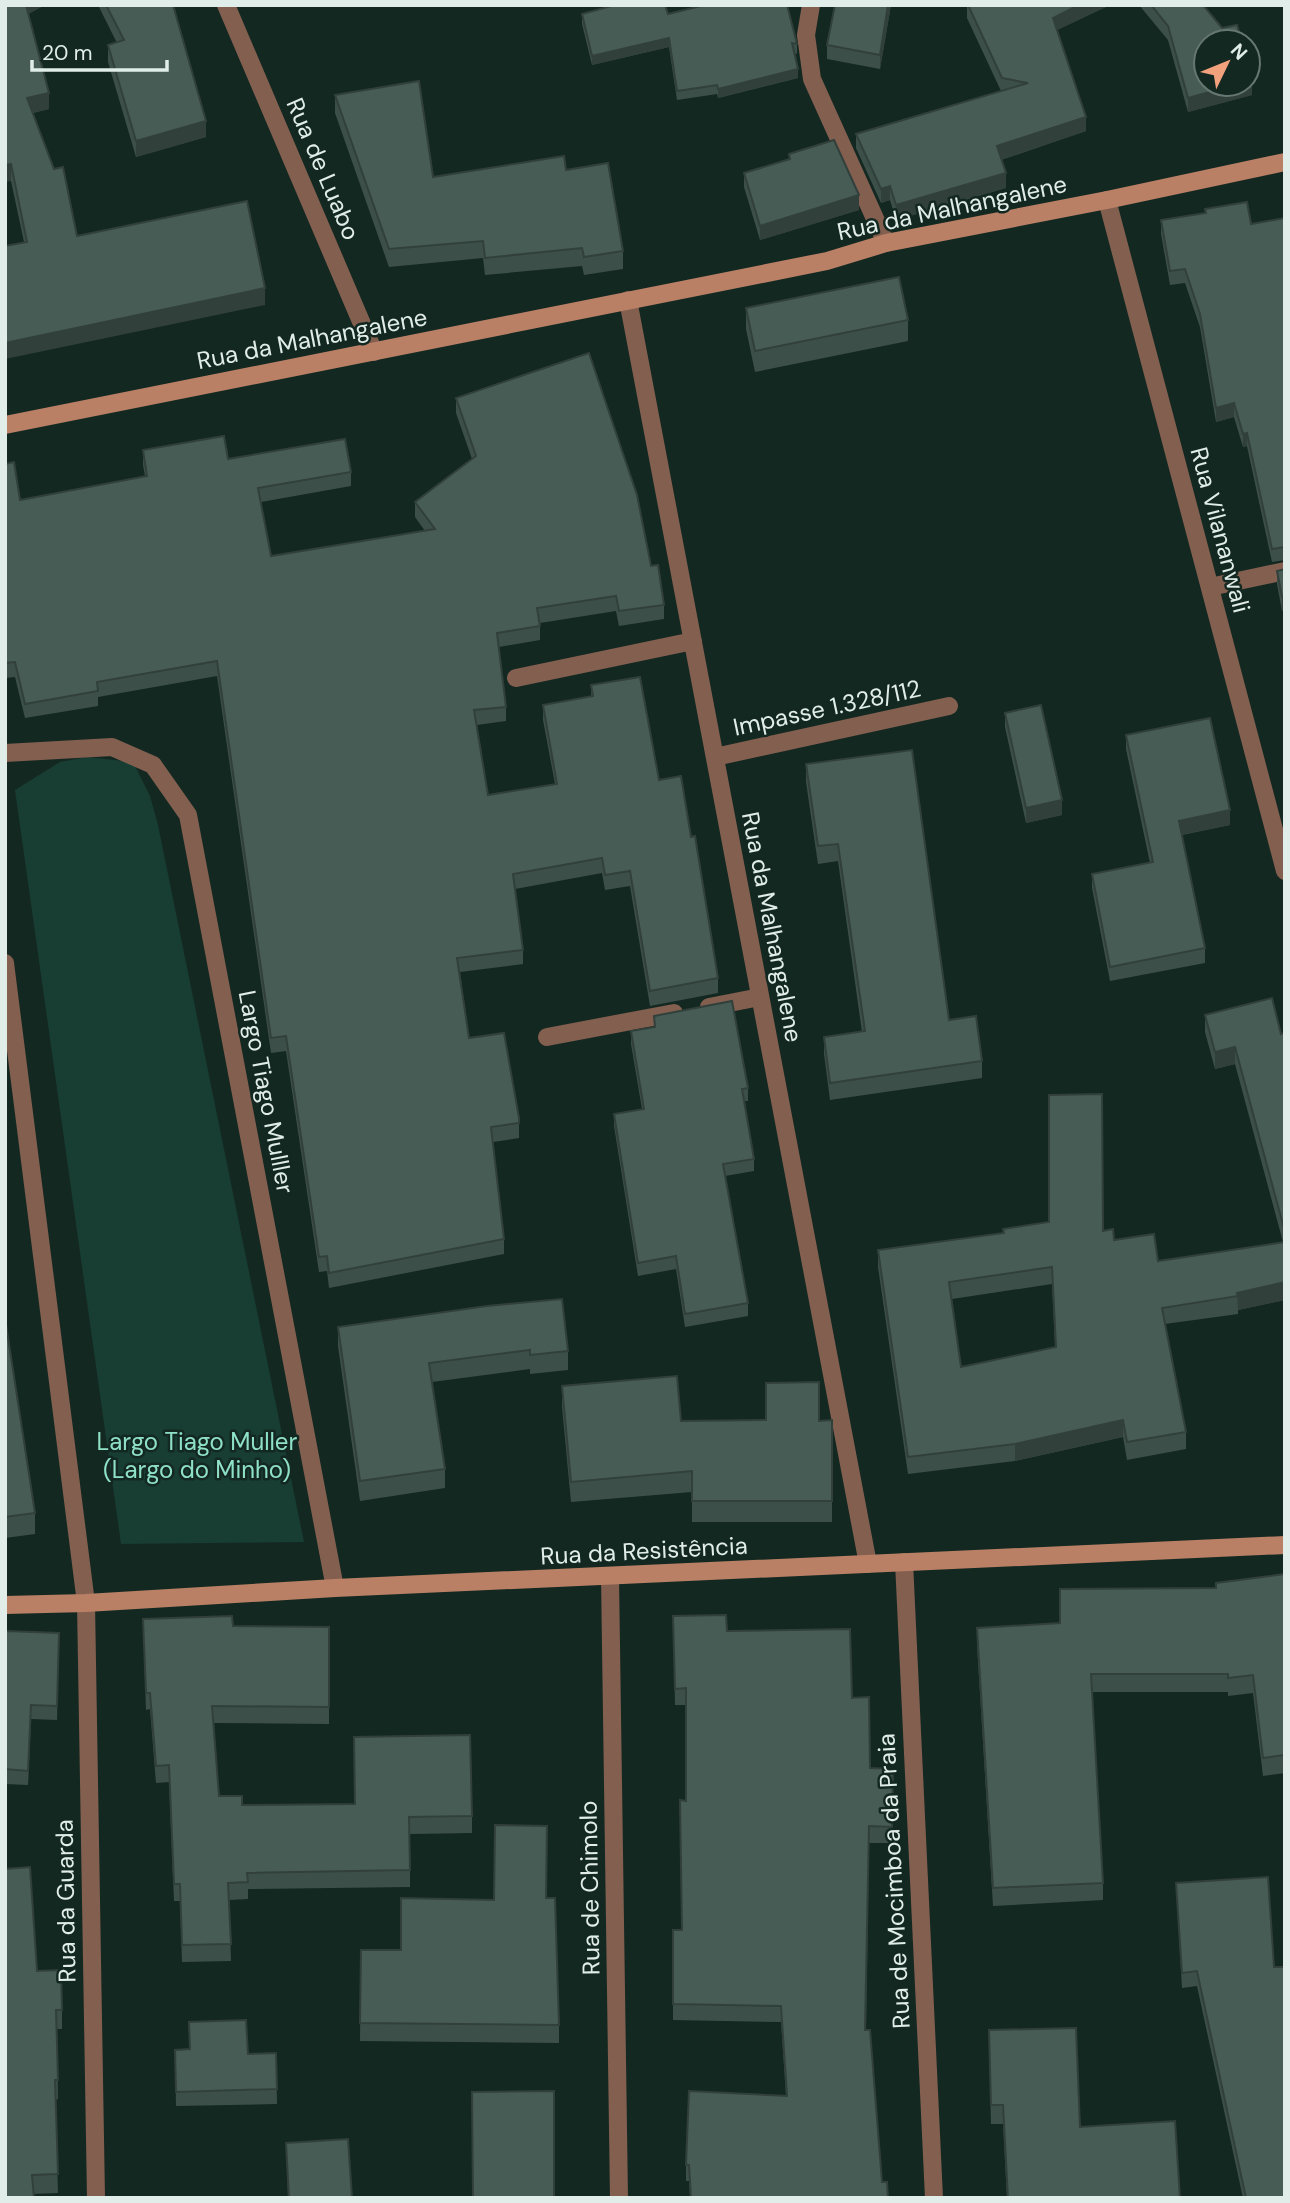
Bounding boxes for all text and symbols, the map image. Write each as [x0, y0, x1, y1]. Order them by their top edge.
scale bar [32, 28, 166, 72]
north arrow [1192, 28, 1262, 98]
text: N [1225, 38, 1253, 65]
text: 20 m [42, 39, 93, 67]
street label: Rua de Luabo [280, 93, 367, 244]
street label: Rua da Malhangalene [834, 168, 1070, 247]
street label: Rua da Malhangalene [194, 301, 430, 376]
street label: Rua Vilananwali [1183, 444, 1257, 616]
street label: Impasse 1.328/112 [730, 672, 924, 743]
street label: Rua da Malhangalene [735, 809, 810, 1045]
street label: Largo Tiago Mulller [232, 988, 301, 1196]
park label: Largo Tiago Muller (Largo do Minho) [97, 1426, 298, 1485]
street label: Rua da Resistência [540, 1530, 748, 1571]
street label: Rua de Mocimboa da Praia [870, 1733, 917, 2029]
street label: Rua de Chimolo [572, 1801, 607, 1976]
street label: Rua da Guarda [49, 1819, 82, 1983]

